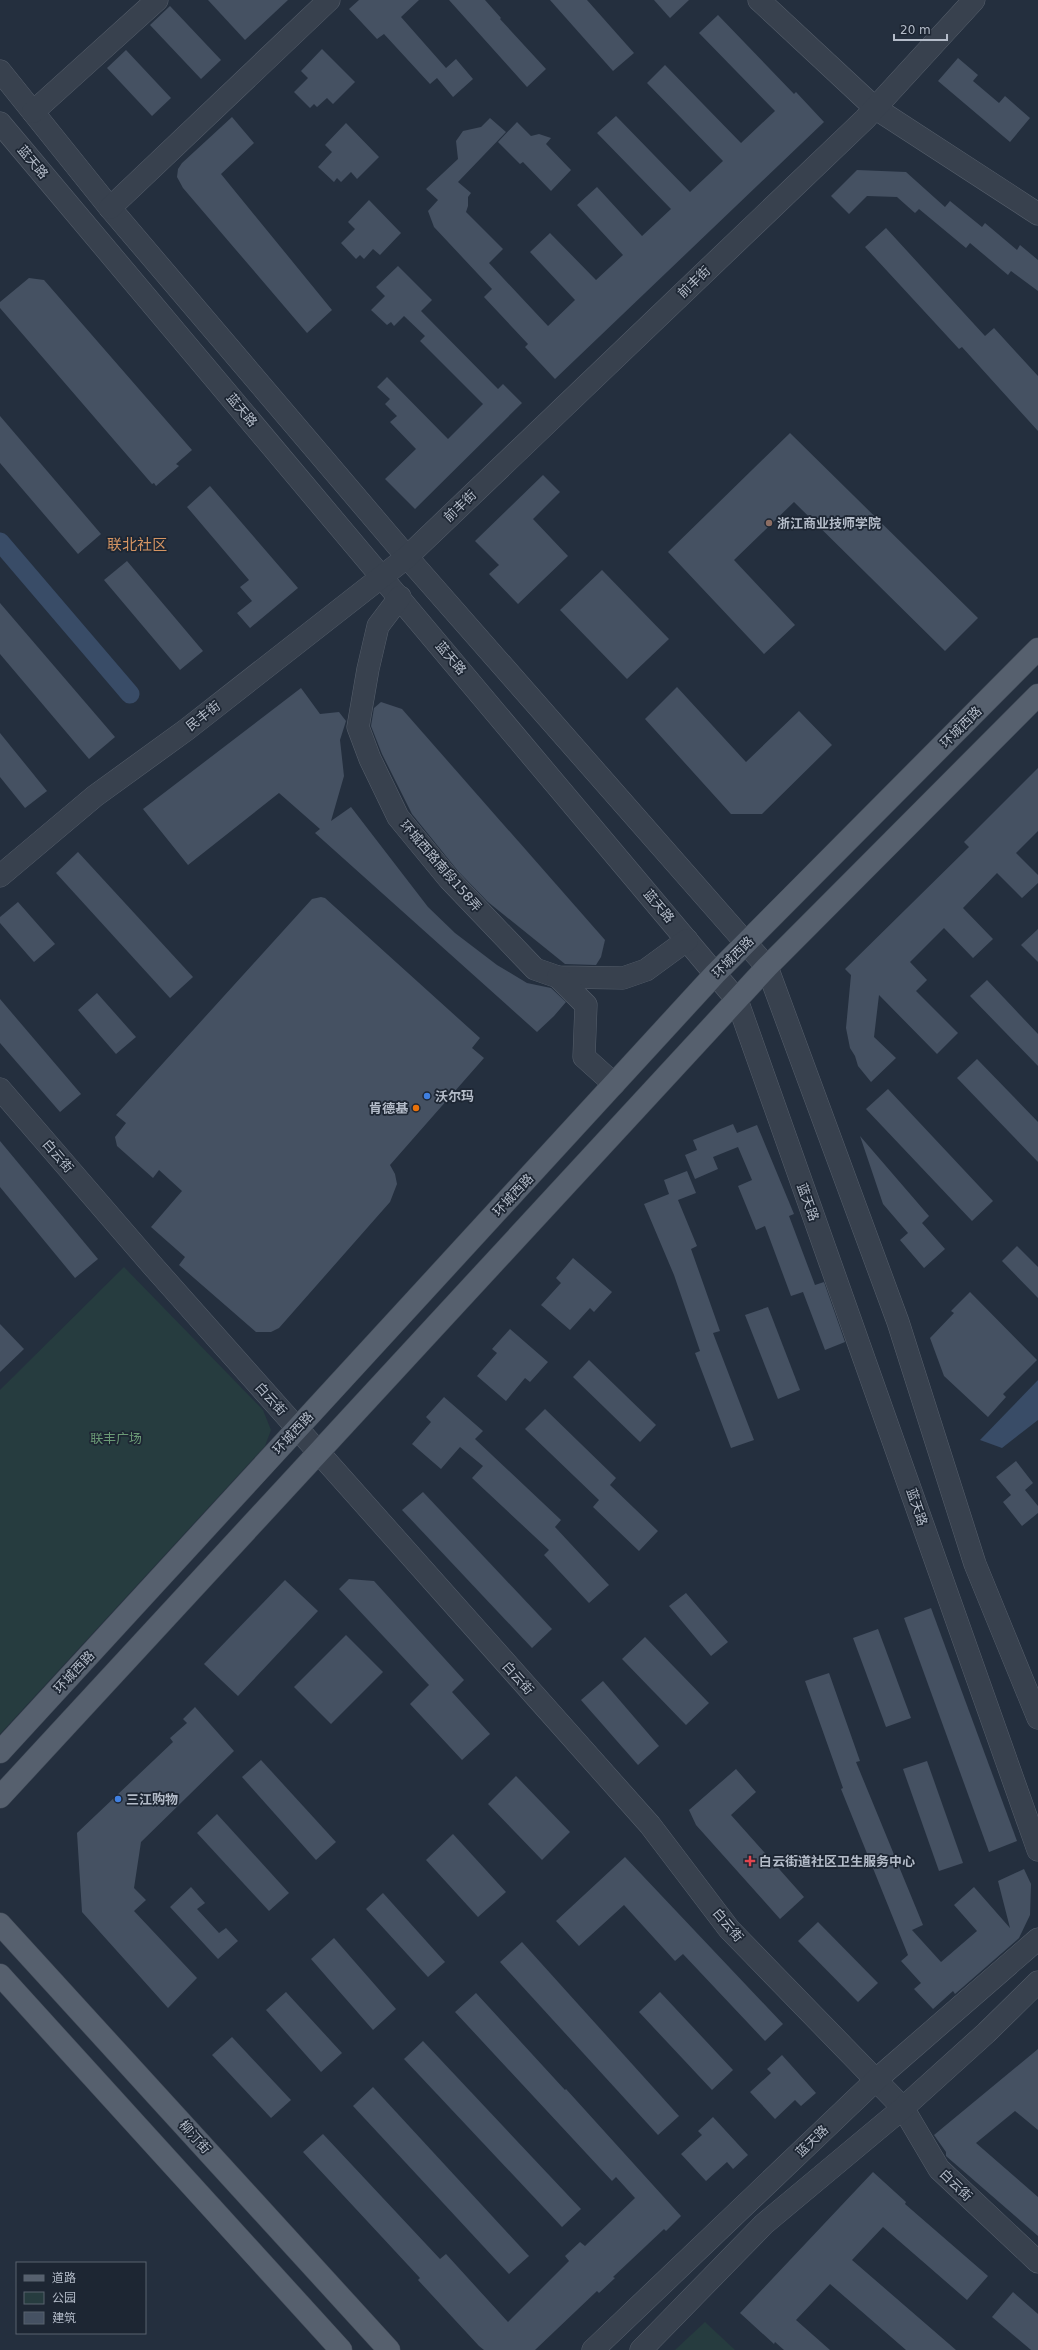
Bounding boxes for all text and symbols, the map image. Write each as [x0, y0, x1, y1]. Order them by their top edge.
scale bar [894, 16, 947, 42]
text: 20 m [900, 23, 931, 37]
street label: 蓝天路 [15, 142, 51, 182]
street label: 前丰街 [675, 263, 713, 301]
street label: 蓝天路 [224, 390, 260, 430]
street label: 前丰街 [441, 487, 479, 525]
place label: 浙江商业技师学院 [777, 516, 881, 531]
marker: 浙江商业技师学院 [764, 518, 774, 528]
district label: 联北社区 [107, 536, 167, 554]
street label: 蓝天路 [433, 638, 469, 678]
street label: 民丰街 [183, 698, 223, 734]
street label: 环城西路 [937, 703, 985, 751]
street label: 环城西路南段158弄 [397, 817, 485, 915]
street label: 蓝天路 [641, 886, 677, 926]
street label: 环城西路 [709, 933, 757, 981]
place label: 沃尔玛 [435, 1089, 474, 1104]
marker: 沃尔玛 [422, 1091, 432, 1101]
place label: 肯德基 [369, 1101, 409, 1116]
marker: 肯德基 [411, 1103, 421, 1113]
street label: 白云街 [40, 1136, 76, 1176]
street label: 环城西路 [490, 1171, 536, 1219]
street label: 蓝天路 [794, 1181, 822, 1223]
street label: 白云街 [252, 1379, 290, 1419]
street label: 环城西路 [270, 1409, 316, 1457]
park label: 联丰广场 [90, 1431, 142, 1446]
street label: 蓝天路 [904, 1486, 930, 1528]
street label: 环城西路 [51, 1648, 97, 1696]
street label: 白云街 [499, 1658, 537, 1698]
place label: 三江购物 [126, 1792, 178, 1807]
marker: 三江购物 [113, 1794, 123, 1804]
place label: 白云街道社区卫生服务中心 [759, 1854, 915, 1869]
marker: 白云街道社区卫生服务中心 [744, 1855, 756, 1867]
street label: 白云街 [710, 1905, 746, 1945]
street label: 柳汀街 [176, 2117, 214, 2157]
street label: 蓝天路 [793, 2122, 831, 2160]
street label: 白云街 [937, 2166, 975, 2204]
legend [16, 2262, 146, 2334]
text: 道路 [52, 2271, 76, 2285]
text: 公园 [52, 2291, 76, 2305]
text: 建筑 [52, 2311, 76, 2325]

